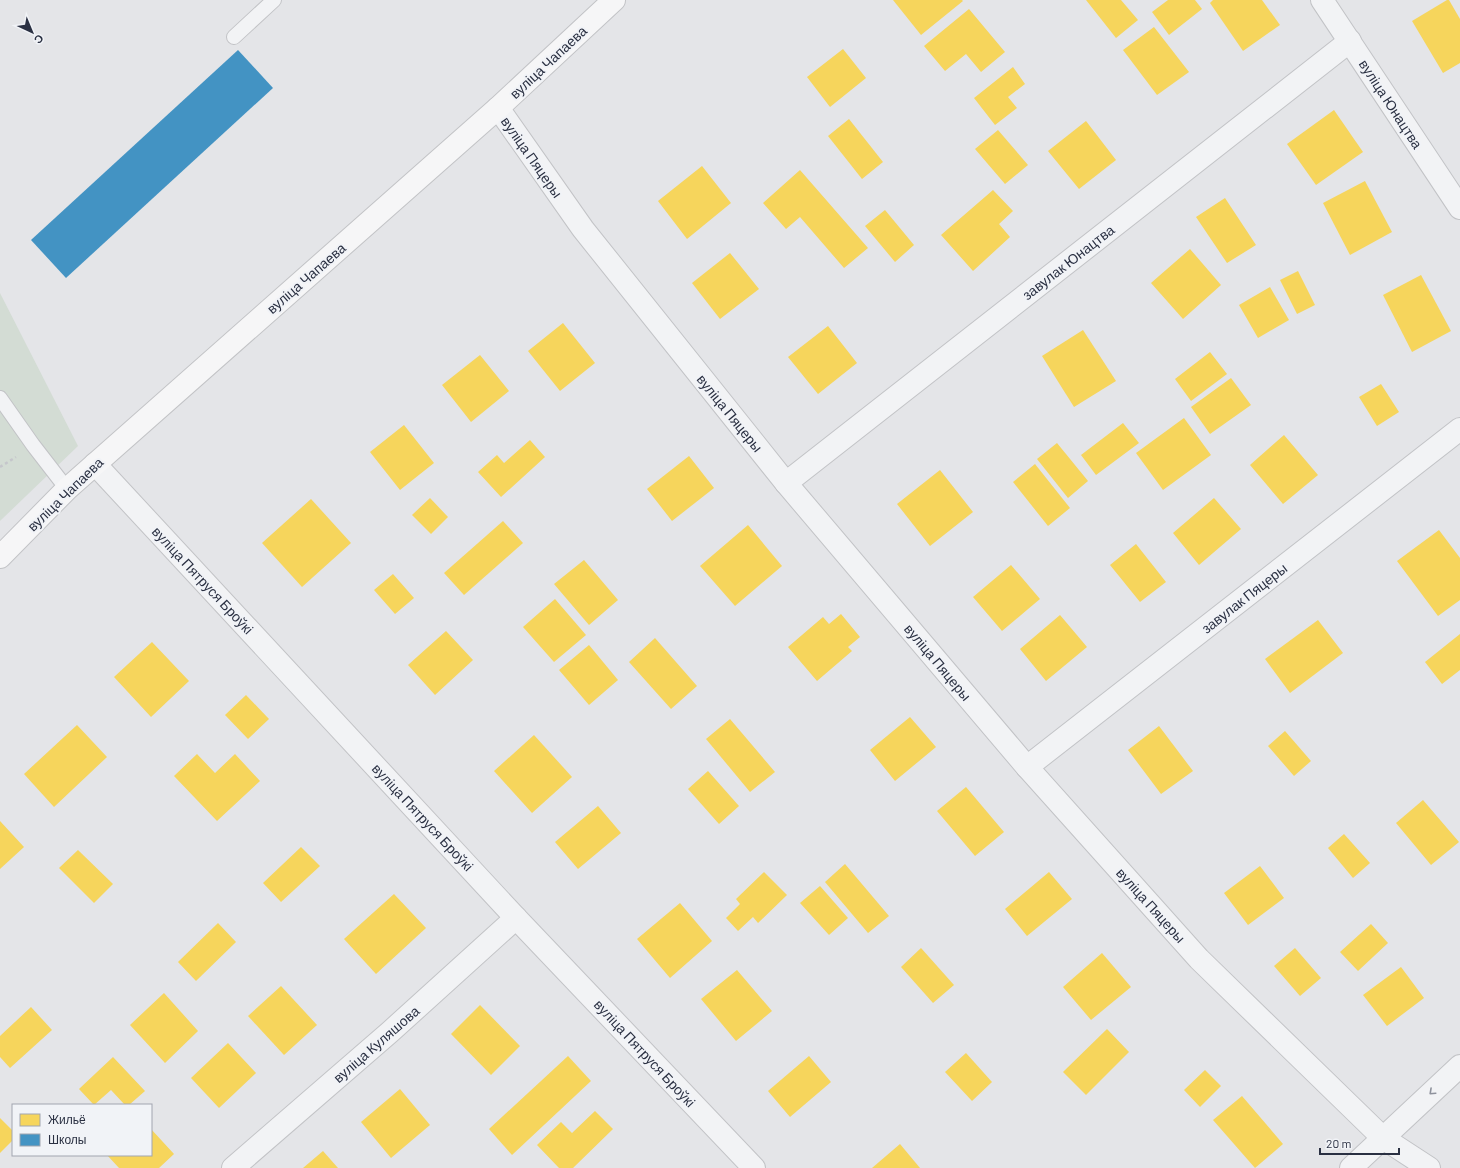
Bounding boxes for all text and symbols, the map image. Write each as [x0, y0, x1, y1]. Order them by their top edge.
north arrow [12, 12, 52, 52]
street label: вуліца Чапаева [506, 22, 590, 102]
text: С [32, 32, 47, 47]
street label: вуліца Юнацтва [1356, 56, 1426, 152]
street label: вуліца Пяцеры [498, 113, 566, 201]
street label: завулак Юнацтва [1019, 221, 1118, 303]
street label: вуліца Чапаева [263, 239, 349, 317]
street label: вуліца Пяцеры [694, 371, 766, 455]
street label: вуліца Чапаева [23, 453, 107, 535]
street label: вуліца Пятруся Броўкі [149, 523, 257, 637]
street label: завулак Пяцеры [1198, 559, 1290, 637]
street label: вуліца Пяцеры [901, 620, 975, 704]
street label: вуліца Пятруся Броўкі [369, 760, 477, 874]
street label: вуліца Пяцеры [1113, 864, 1189, 946]
street label: вуліца Пятруся Броўкі [591, 996, 699, 1110]
street label: вуліца Куляшова [330, 1002, 423, 1086]
one-way arrow [1429, 1087, 1436, 1094]
legend [12, 1104, 152, 1156]
text: Жильё [48, 1112, 86, 1126]
scale bar [1320, 1130, 1399, 1156]
text: Школы [48, 1132, 86, 1146]
text: 20 m [1326, 1136, 1352, 1150]

